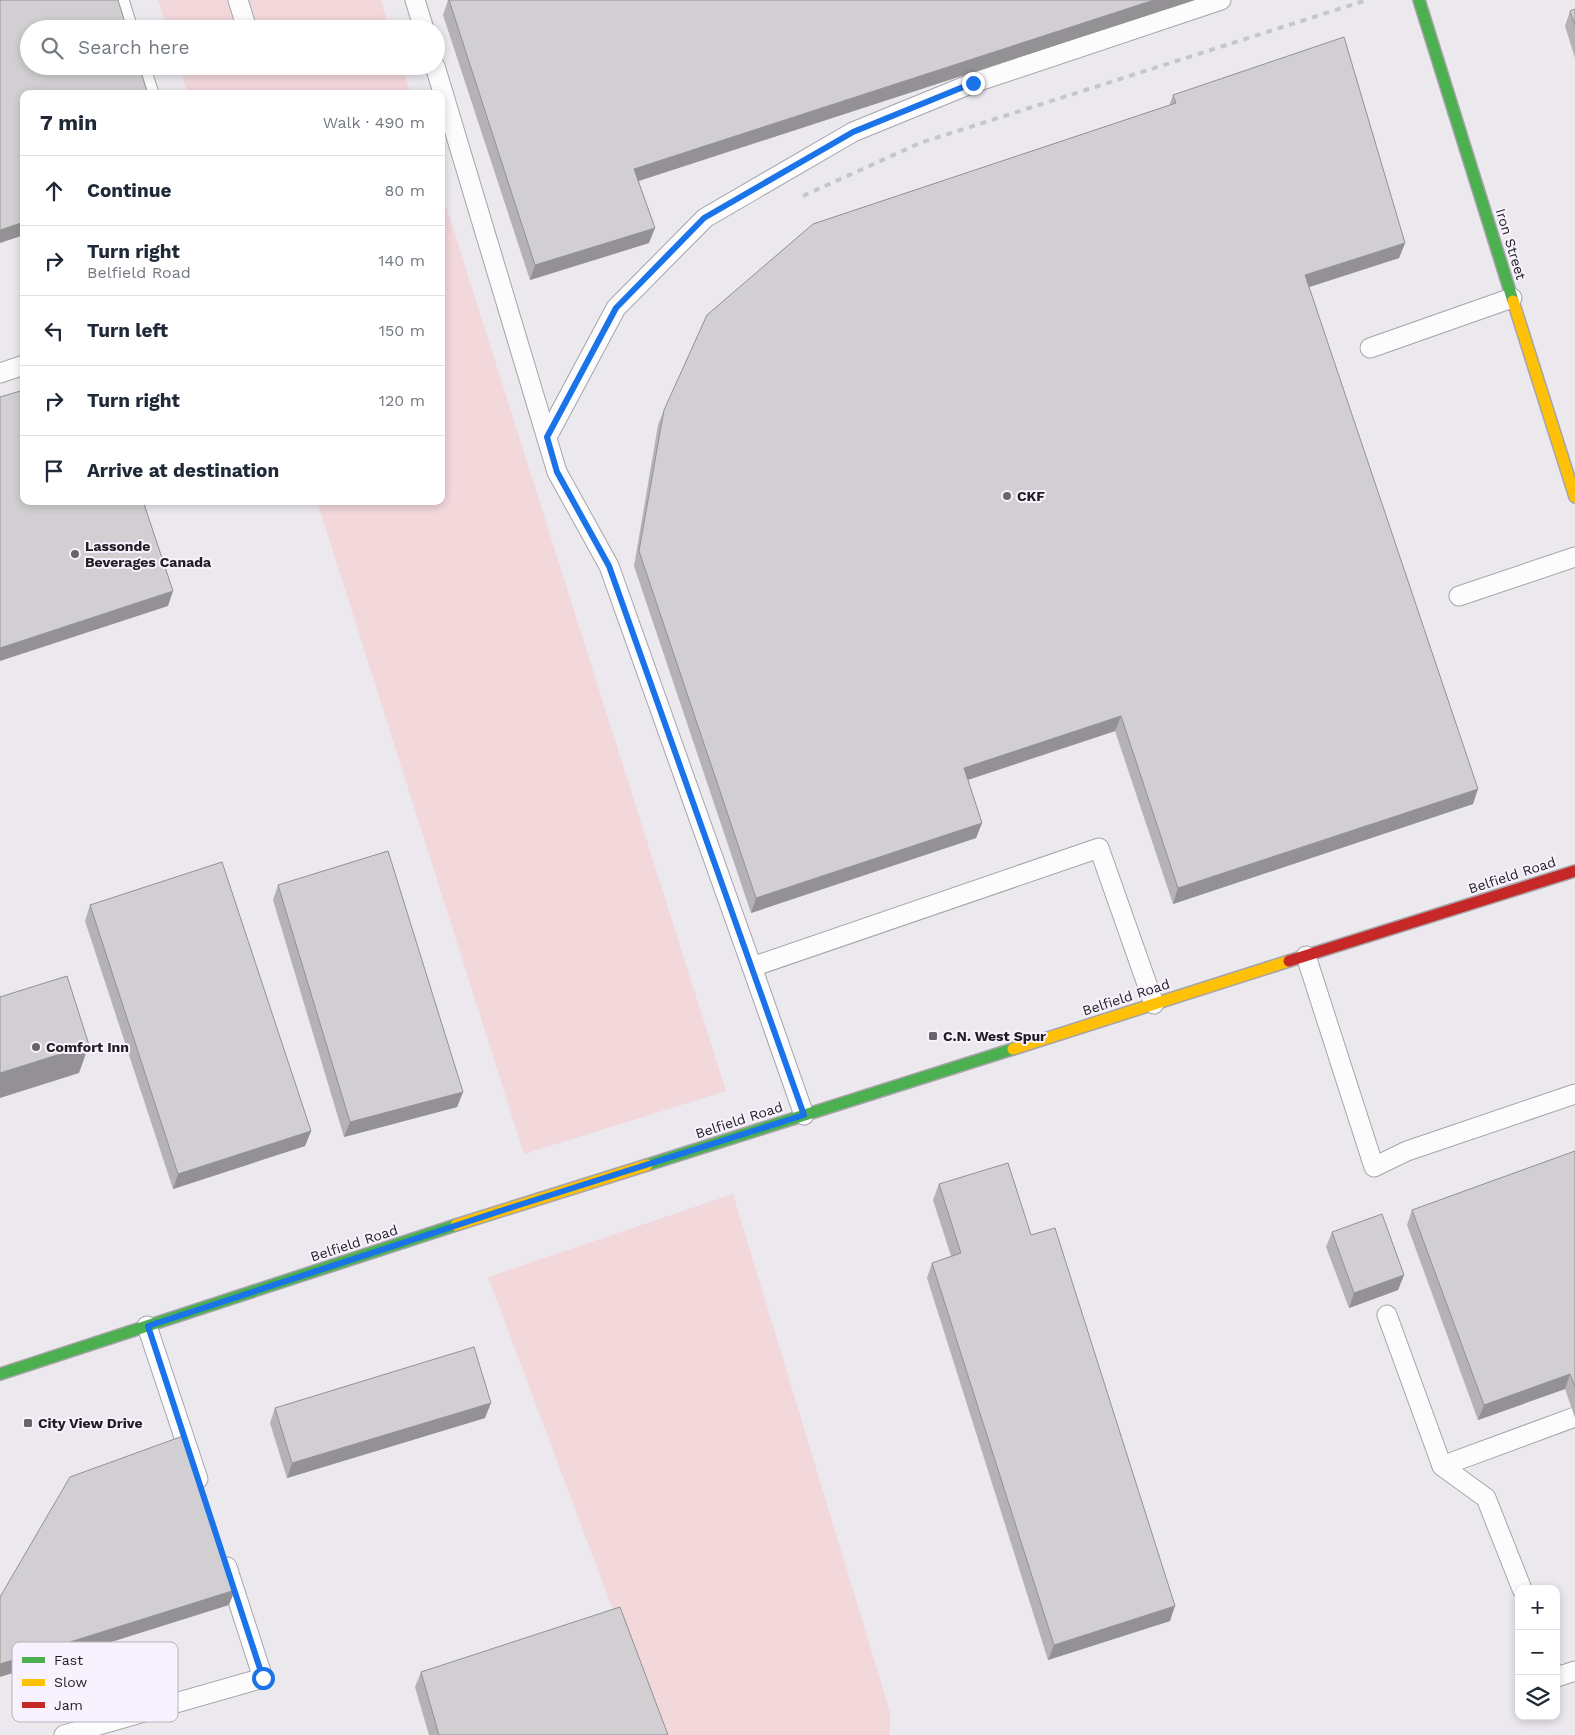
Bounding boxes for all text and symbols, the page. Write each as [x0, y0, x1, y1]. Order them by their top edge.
search box [20, 20, 445, 75]
icon: search [38, 34, 66, 62]
text: Search here [78, 36, 189, 59]
route end [962, 72, 985, 95]
text: 7 min [40, 110, 97, 135]
text: Walk · 490 m [323, 113, 425, 132]
icon: ahead [40, 177, 68, 205]
text: Continue [87, 179, 171, 202]
text: 80 m [384, 181, 425, 200]
street label: Iron Street [1493, 206, 1529, 282]
text: Turn right [87, 240, 180, 263]
icon: right [40, 247, 68, 275]
text: 140 m [378, 251, 425, 270]
text: Belfield Road [87, 263, 191, 282]
icon: left [40, 317, 68, 345]
text: Turn left [87, 319, 168, 342]
text: 150 m [379, 321, 425, 340]
icon: right [40, 387, 68, 415]
text: Turn right [87, 389, 180, 412]
text: 120 m [379, 391, 425, 410]
icon: arrive [40, 457, 68, 485]
text: Arrive at destination [87, 459, 279, 482]
place label: CKF [1017, 488, 1045, 504]
marker: CKF [1001, 490, 1013, 502]
place label: Lassonde Beverages Canada [85, 538, 212, 570]
marker: Lassonde Beverages Canada [69, 548, 81, 560]
street label: Belfield Road [1466, 853, 1558, 897]
street label: Belfield Road [1080, 975, 1172, 1019]
place label: C.N. West Spur [943, 1028, 1046, 1044]
marker: C.N. West Spur [927, 1030, 939, 1042]
place label: Comfort Inn [46, 1039, 129, 1055]
marker: Comfort Inn [30, 1041, 42, 1053]
street label: Belfield Road [693, 1098, 785, 1142]
street label: Belfield Road [308, 1221, 400, 1265]
place label: City View Drive [38, 1415, 143, 1431]
marker: City View Drive [22, 1417, 34, 1429]
map controls [1515, 1585, 1560, 1720]
button: + [1515, 1585, 1560, 1630]
button: − [1515, 1630, 1560, 1675]
legend [12, 1642, 178, 1722]
text: Fast [54, 1652, 83, 1668]
route start [252, 1667, 275, 1690]
text: Slow [54, 1674, 87, 1690]
button: layers [1515, 1675, 1560, 1720]
text: Jam [54, 1697, 83, 1713]

